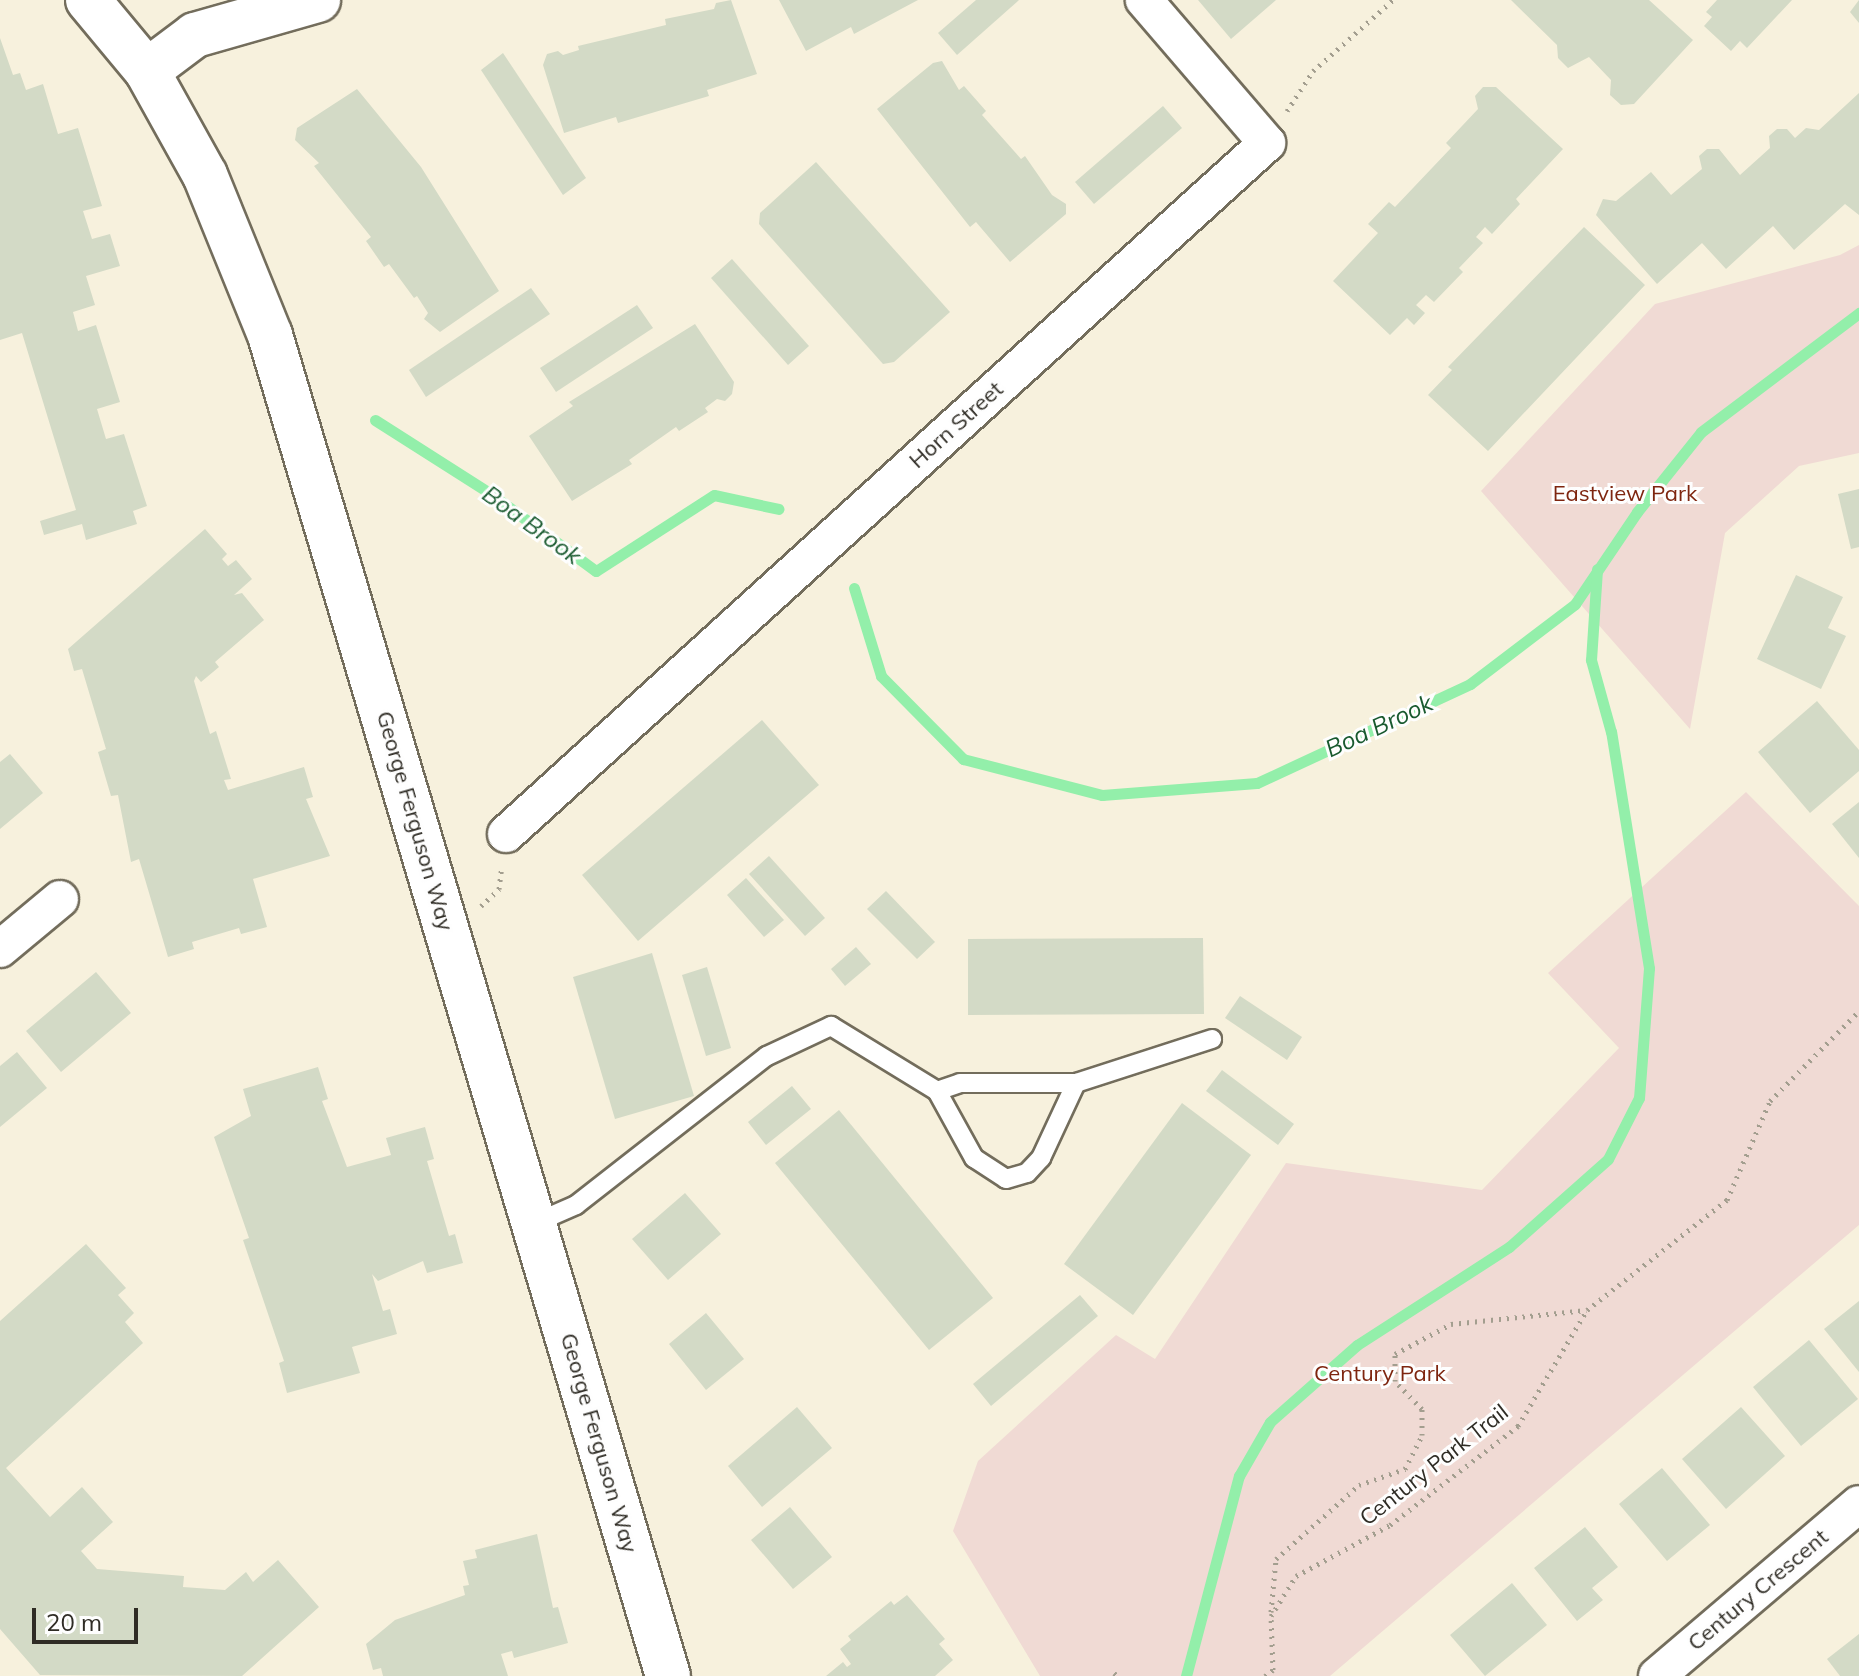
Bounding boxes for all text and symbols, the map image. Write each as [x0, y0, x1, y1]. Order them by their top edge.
street label: Horn Street [904, 376, 1008, 474]
water label: Boa Brook [477, 479, 587, 571]
park label: Eastview Park [1553, 481, 1697, 507]
water label: Boa Brook [1321, 689, 1437, 763]
street label: George Ferguson Way [371, 708, 459, 934]
street label: George Ferguson Way [555, 1330, 643, 1556]
park label: Century Park [1314, 1361, 1446, 1387]
street label: Century Park Trail [1355, 1399, 1513, 1531]
street label: Century Crescent [1683, 1524, 1833, 1656]
scale bar [36, 1592, 142, 1642]
text: 20 m [46, 1607, 102, 1637]

